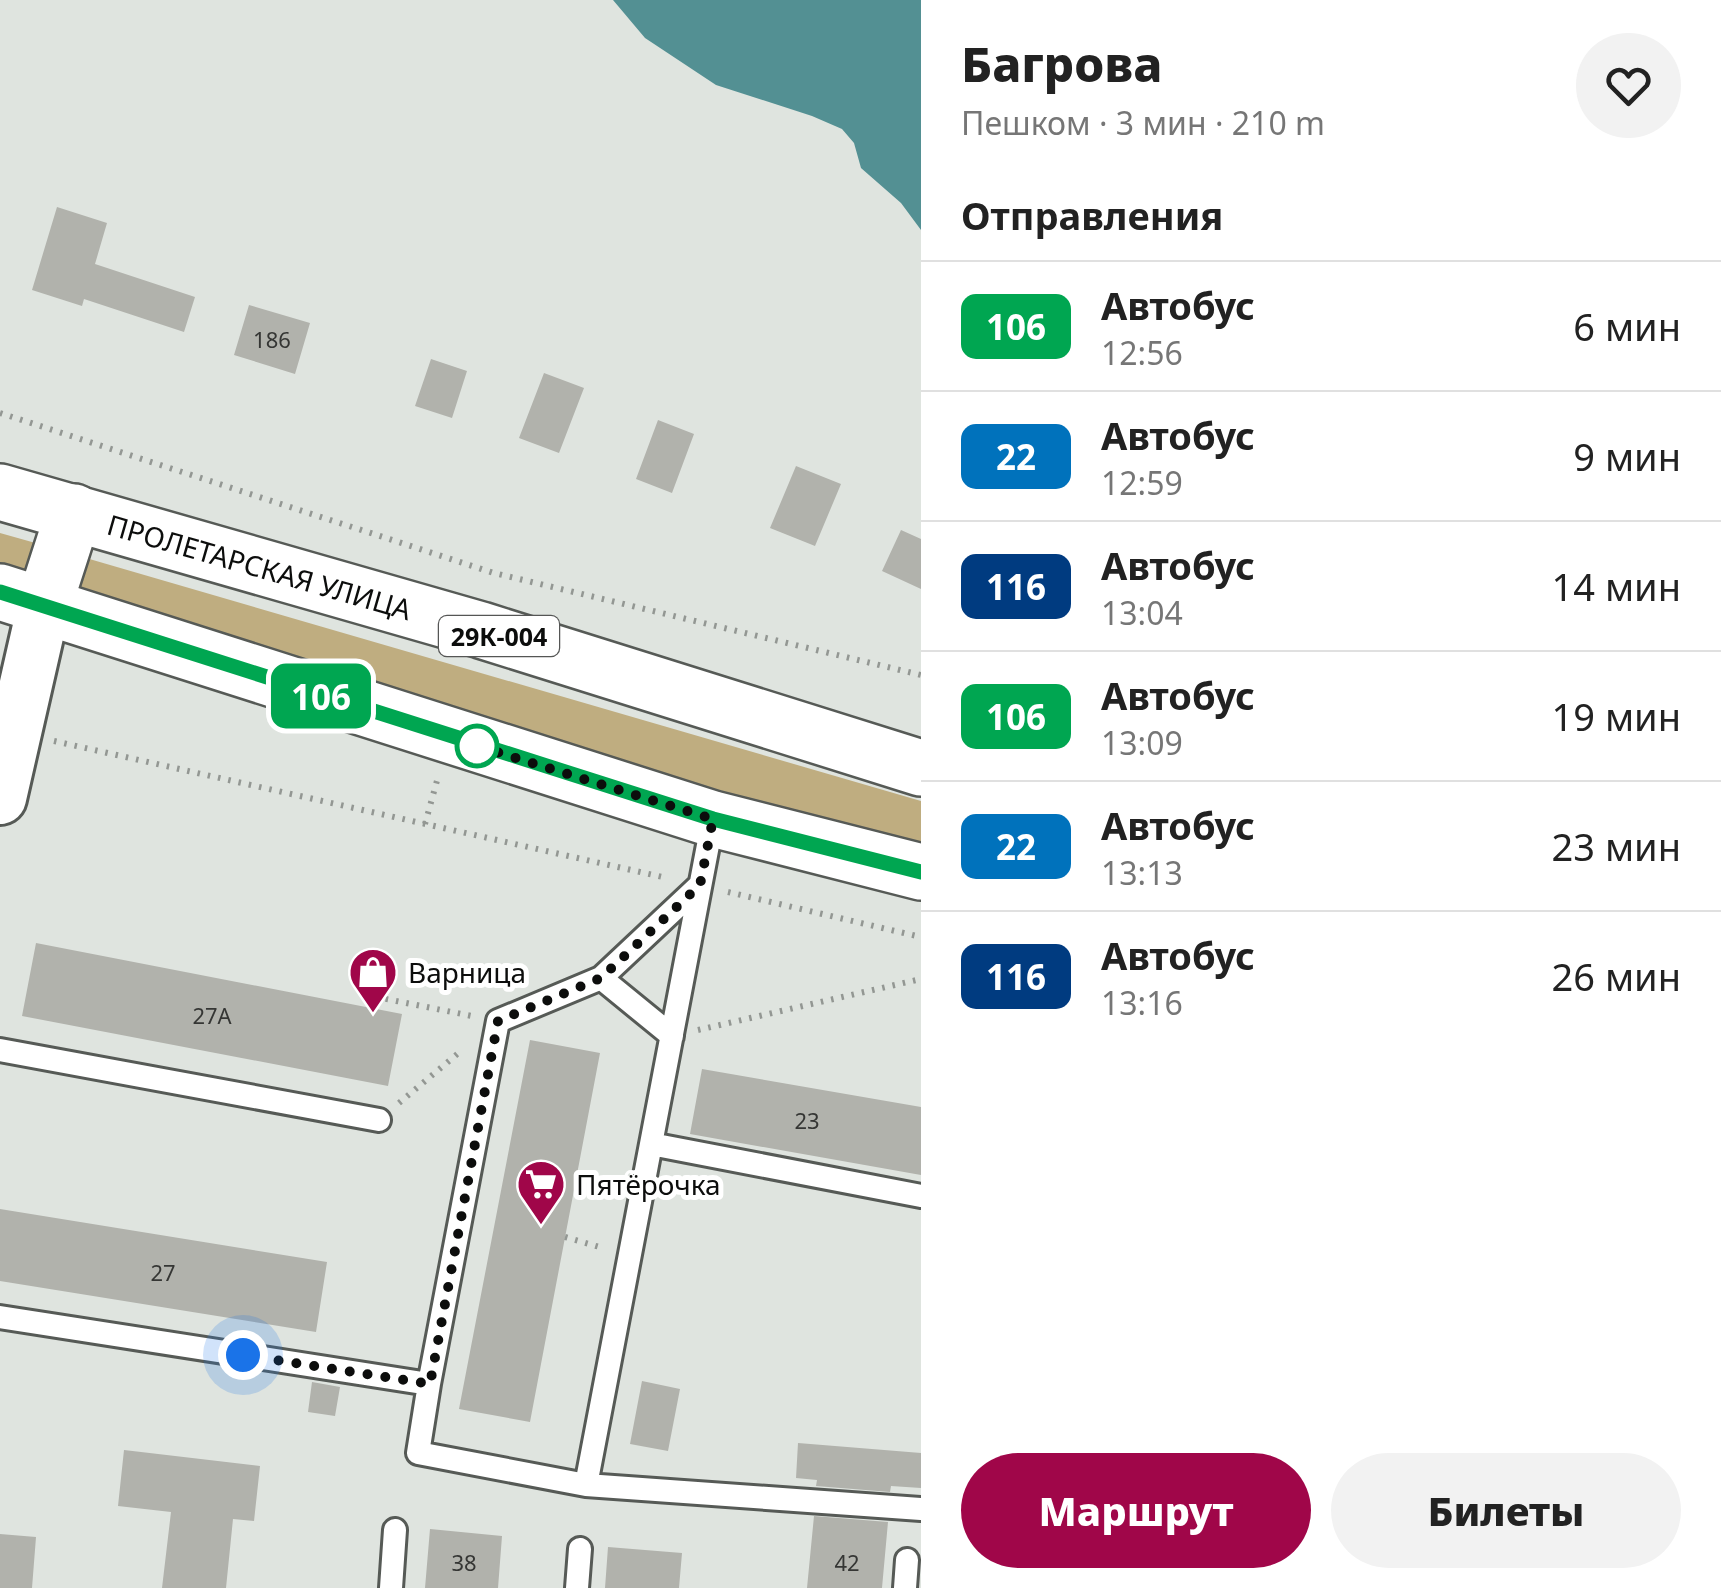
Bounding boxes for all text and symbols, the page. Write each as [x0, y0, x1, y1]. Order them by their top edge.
text: Багрова [961, 31, 1162, 96]
button: heart [1576, 33, 1681, 138]
text: Пешком · 3 мин · 210 m [961, 101, 1325, 144]
text: Отправления [961, 189, 1223, 241]
text: Автобус [1101, 279, 1255, 331]
text: 6 мин [1573, 300, 1681, 352]
text: 106 [986, 303, 1046, 350]
house number: 186 [253, 324, 291, 354]
text: 12:56 [1101, 331, 1183, 374]
text: Автобус [1101, 409, 1255, 461]
text: 9 мин [1573, 430, 1681, 482]
text: 22 [996, 433, 1036, 480]
text: 12:59 [1101, 461, 1183, 504]
street label: ПРОЛЕТАРСКАЯ УЛИЦА [103, 505, 416, 628]
text: Автобус [1101, 539, 1255, 591]
text: 14 мин [1552, 560, 1681, 612]
text: 116 [986, 563, 1046, 610]
text: 13:04 [1101, 591, 1183, 634]
road number: 29К-004 [439, 616, 559, 656]
line badge: 106 [264, 664, 378, 728]
text: Автобус [1101, 669, 1255, 721]
text: 106 [291, 673, 351, 720]
text: 19 мин [1552, 690, 1681, 742]
text: 106 [986, 693, 1046, 740]
text: 13:09 [1101, 721, 1183, 764]
unlabelled marker [456, 725, 498, 767]
text: Автобус [1101, 799, 1255, 851]
text: 23 мин [1552, 820, 1681, 872]
text: 22 [996, 823, 1036, 870]
text: 13:13 [1101, 851, 1183, 894]
text: Автобус [1101, 929, 1255, 981]
shop icon: Варница [347, 946, 399, 1014]
text: 26 мин [1552, 950, 1681, 1002]
place label: Варница [408, 953, 526, 991]
text: 116 [986, 953, 1046, 1000]
text: 13:16 [1101, 981, 1183, 1024]
house number: 27А [192, 1000, 233, 1030]
house number: 23 [794, 1105, 820, 1135]
supermarket icon: Пятёрочка [515, 1158, 567, 1226]
place label: Пятёрочка [576, 1165, 721, 1203]
house number: 27 [150, 1257, 176, 1287]
your location [218, 1330, 268, 1380]
button: Маршрут [961, 1453, 1311, 1568]
button: Билеты [1331, 1453, 1681, 1568]
house number: 38 [451, 1547, 477, 1577]
house number: 42 [834, 1547, 860, 1577]

